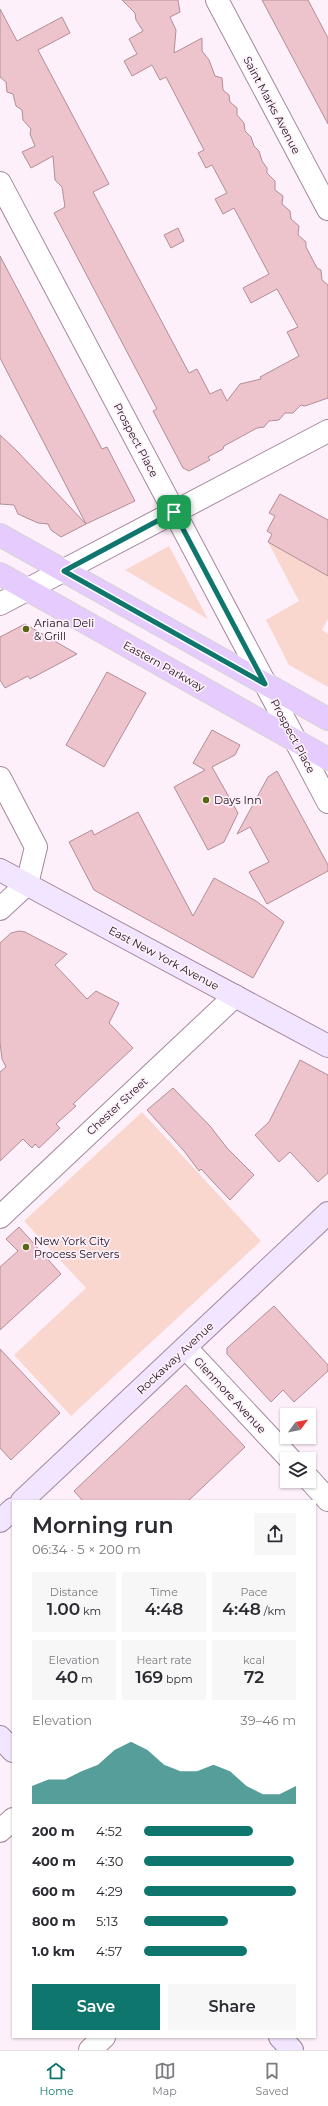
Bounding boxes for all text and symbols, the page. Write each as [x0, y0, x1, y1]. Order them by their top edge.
street label: Saint Marks Avenue [240, 54, 304, 156]
street label: Prospect Place [111, 401, 162, 480]
pin [157, 495, 191, 529]
icon: arrive [163, 501, 185, 523]
place label: Ariana Deli & Grill [34, 616, 94, 643]
marker: Ariana Deli & Grill [21, 624, 31, 634]
street label: Eastern Parkway [121, 638, 207, 694]
street label: Prospect Place [268, 697, 319, 776]
place label: Days Inn [214, 793, 262, 807]
marker: Days Inn [201, 795, 211, 805]
street label: East New York Avenue [106, 923, 222, 993]
street label: Chester Street [83, 1074, 151, 1138]
place label: New York City Process Servers [34, 1234, 120, 1261]
marker: New York City Process Servers [21, 1242, 31, 1252]
street label: Rockaway Avenue [134, 1319, 217, 1397]
street label: Glenmore Avenue [191, 1354, 269, 1436]
north arrow [280, 1408, 316, 1444]
map controls [280, 1408, 316, 1488]
button: layers [280, 1452, 316, 1488]
text: Morning run [32, 1512, 173, 1539]
button: share [254, 1513, 296, 1555]
text: 06:34 · 5 × 200 m [32, 1541, 141, 1557]
text: Distance [50, 1585, 98, 1599]
text: Time [150, 1585, 178, 1599]
text: Pace [241, 1585, 267, 1599]
text: 1.00 [47, 1599, 80, 1619]
text: 4:48 [145, 1599, 183, 1619]
text: 4:48 [222, 1599, 261, 1619]
text: km [80, 1604, 101, 1618]
text: /km [261, 1604, 286, 1618]
text: Elevation [49, 1653, 99, 1667]
text: Heart rate [136, 1653, 192, 1667]
text: kcal [243, 1653, 265, 1667]
text: 40 [55, 1667, 78, 1687]
text: 169 [135, 1667, 163, 1687]
text: 72 [244, 1667, 264, 1687]
text: m [78, 1672, 93, 1686]
text: bpm [163, 1672, 193, 1686]
text: Elevation [32, 1712, 92, 1728]
text: 39–46 m [240, 1712, 296, 1728]
text: 200 m [32, 1823, 75, 1839]
text: 4:52 [96, 1823, 122, 1839]
text: 400 m [32, 1853, 76, 1869]
text: 4:30 [96, 1853, 123, 1869]
text: 600 m [32, 1883, 75, 1899]
text: 4:29 [96, 1883, 123, 1899]
text: 800 m [32, 1913, 76, 1929]
text: 5:13 [96, 1913, 118, 1929]
text: 1.0 km [32, 1943, 75, 1959]
text: 4:57 [96, 1943, 122, 1959]
button: Save [32, 1984, 160, 2030]
button: Share [168, 1984, 296, 2030]
tab: Home [39, 2060, 74, 2098]
tab: Map [152, 2060, 177, 2098]
tab: Saved [256, 2060, 289, 2098]

